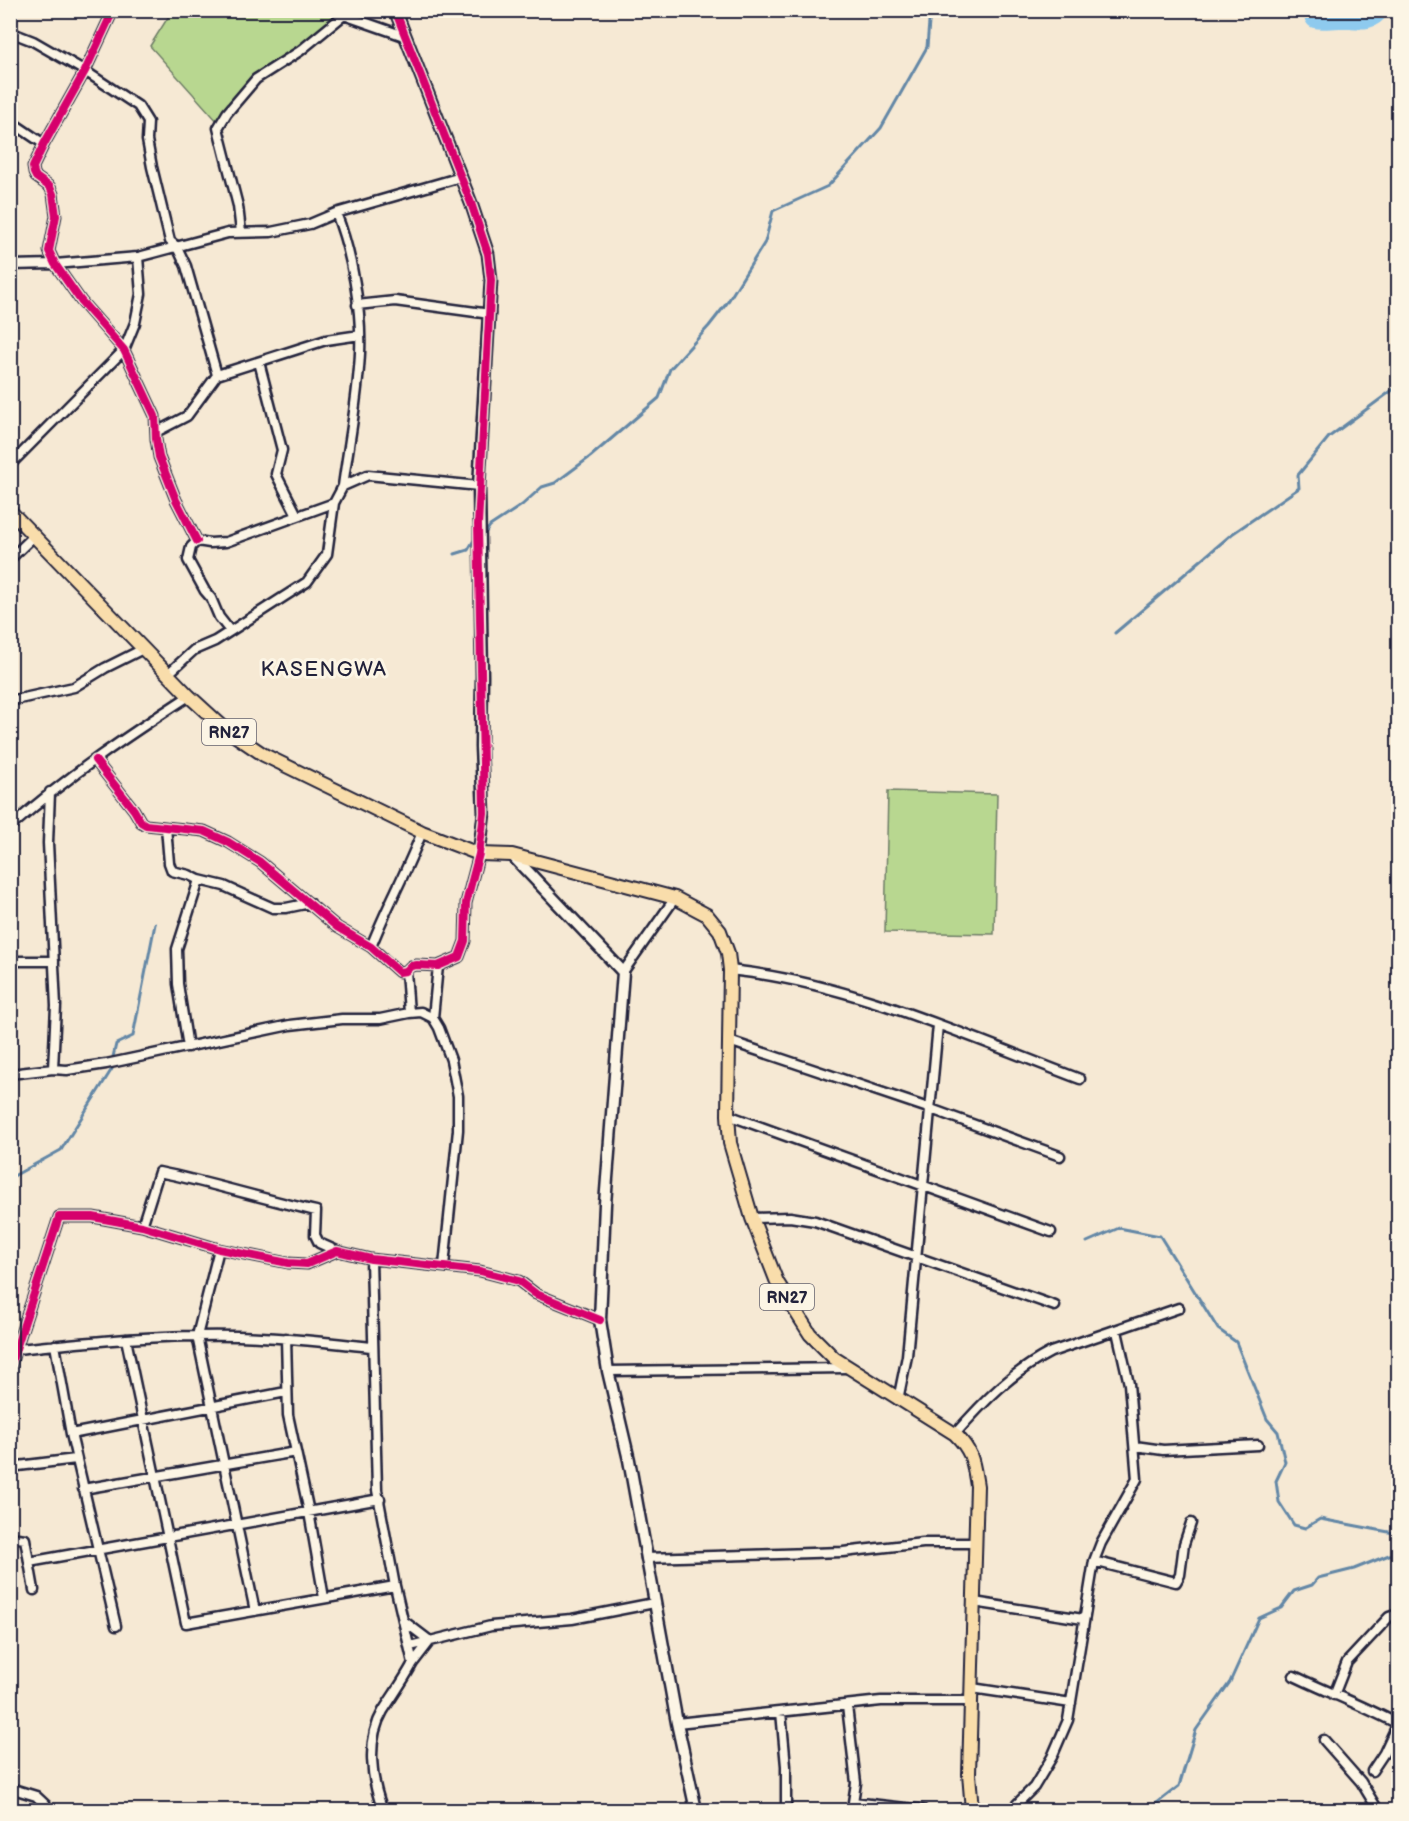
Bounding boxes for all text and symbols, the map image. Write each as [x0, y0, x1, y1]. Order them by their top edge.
district label: KASENGWA [261, 657, 387, 682]
road number: RN27 [202, 719, 256, 745]
road number: RN27 [760, 1284, 814, 1310]

